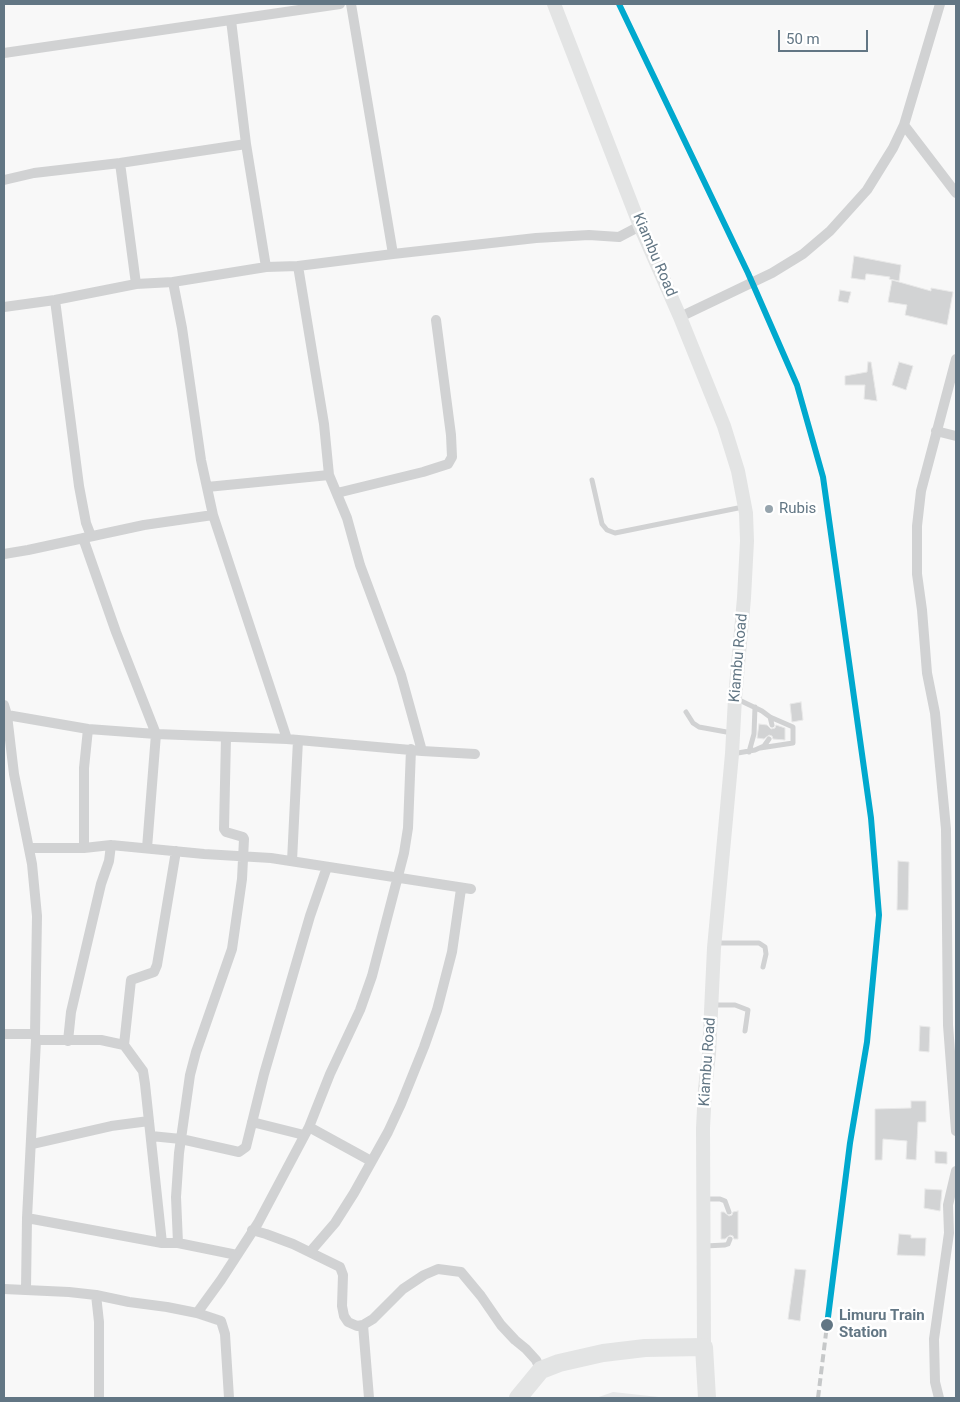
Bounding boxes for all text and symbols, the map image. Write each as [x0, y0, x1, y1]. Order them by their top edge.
scale bar [780, 20, 870, 52]
text: 50 m [786, 30, 820, 48]
street label: Kiambu Road [628, 210, 680, 300]
place label: Rubis [779, 500, 816, 518]
marker: Rubis [763, 503, 775, 515]
street label: Kiambu Road [726, 613, 752, 703]
street label: Kiambu Road [696, 1017, 720, 1107]
place label: Limuru Train Station [839, 1307, 925, 1342]
marker: Limuru Train Station [819, 1317, 835, 1333]

